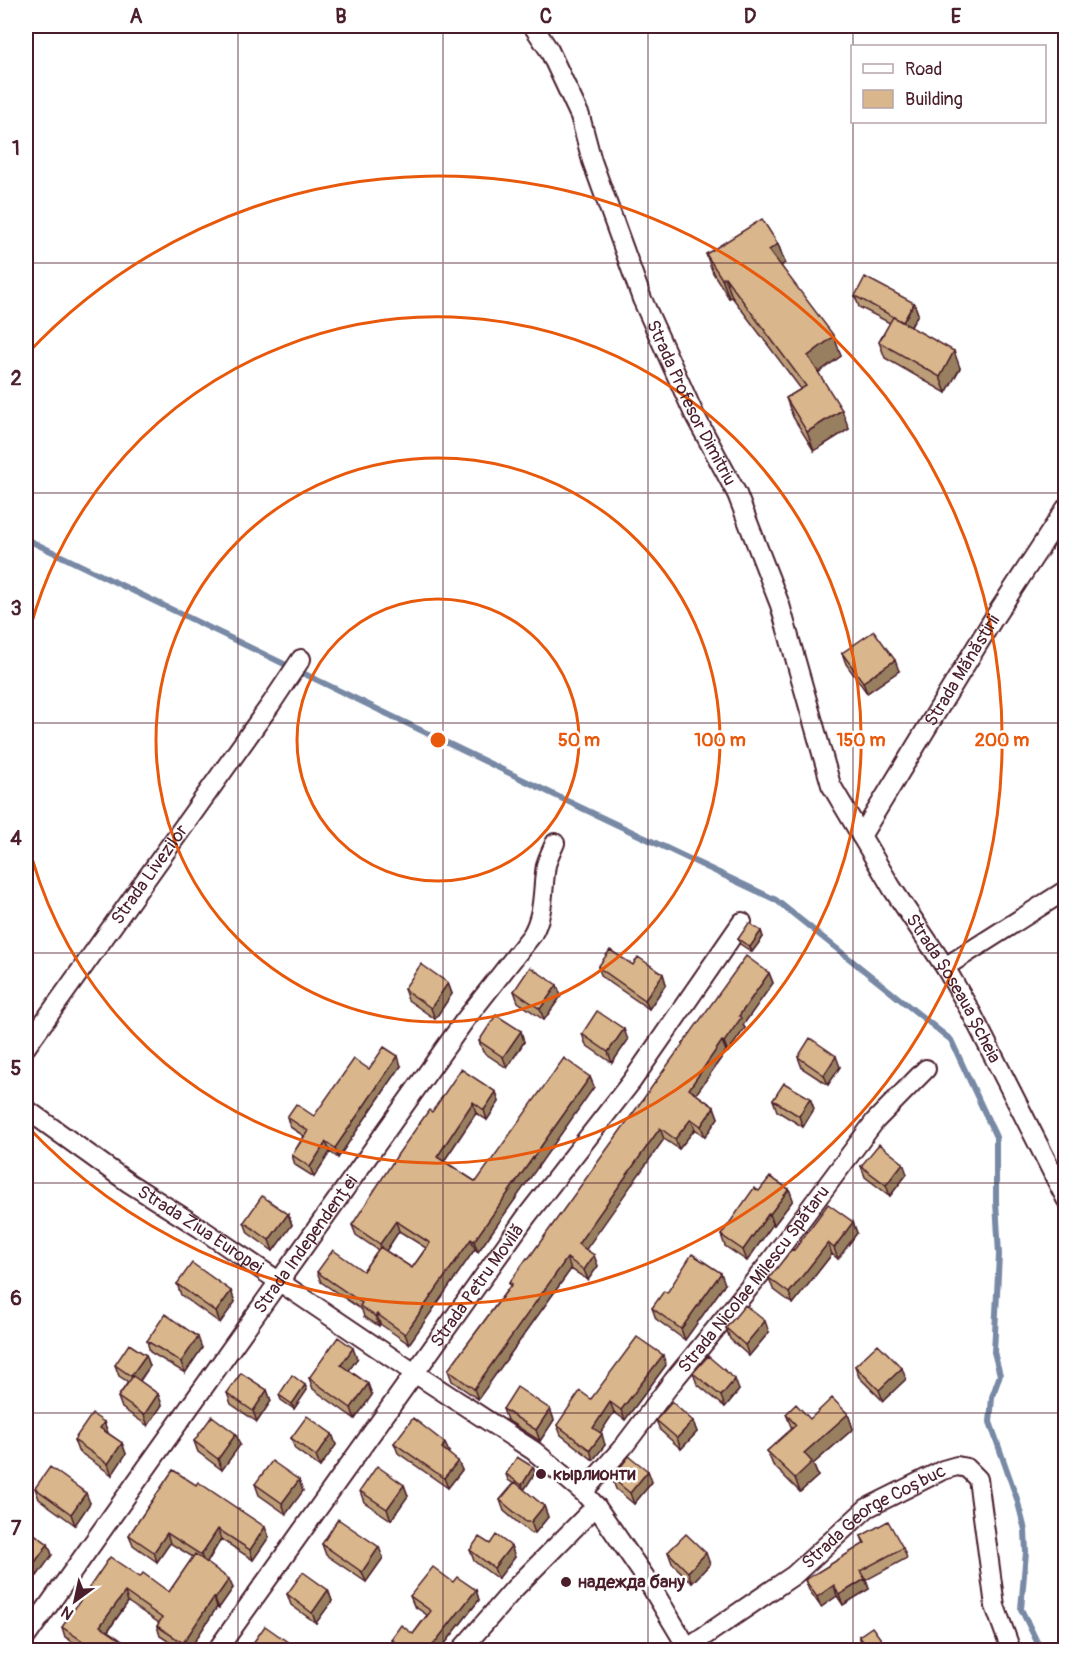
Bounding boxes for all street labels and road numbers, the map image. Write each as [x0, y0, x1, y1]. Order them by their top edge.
street label: Strada Profesor Dimitriu [641, 316, 742, 489]
street label: Strada Mănăstirii [919, 610, 1005, 730]
street label: Strada Livezilor [106, 820, 193, 929]
street label: Strada Șoseaua Șcheia [901, 909, 1006, 1067]
street label: Strada Independenței [248, 1171, 363, 1318]
street label: Strada Ziua Europei [133, 1180, 268, 1279]
street label: Strada Nicolae Milescu Spătaru [673, 1181, 834, 1378]
street label: Strada Petru Movilă [425, 1219, 529, 1352]
street label: Strada George Coșbuc [797, 1459, 949, 1574]

